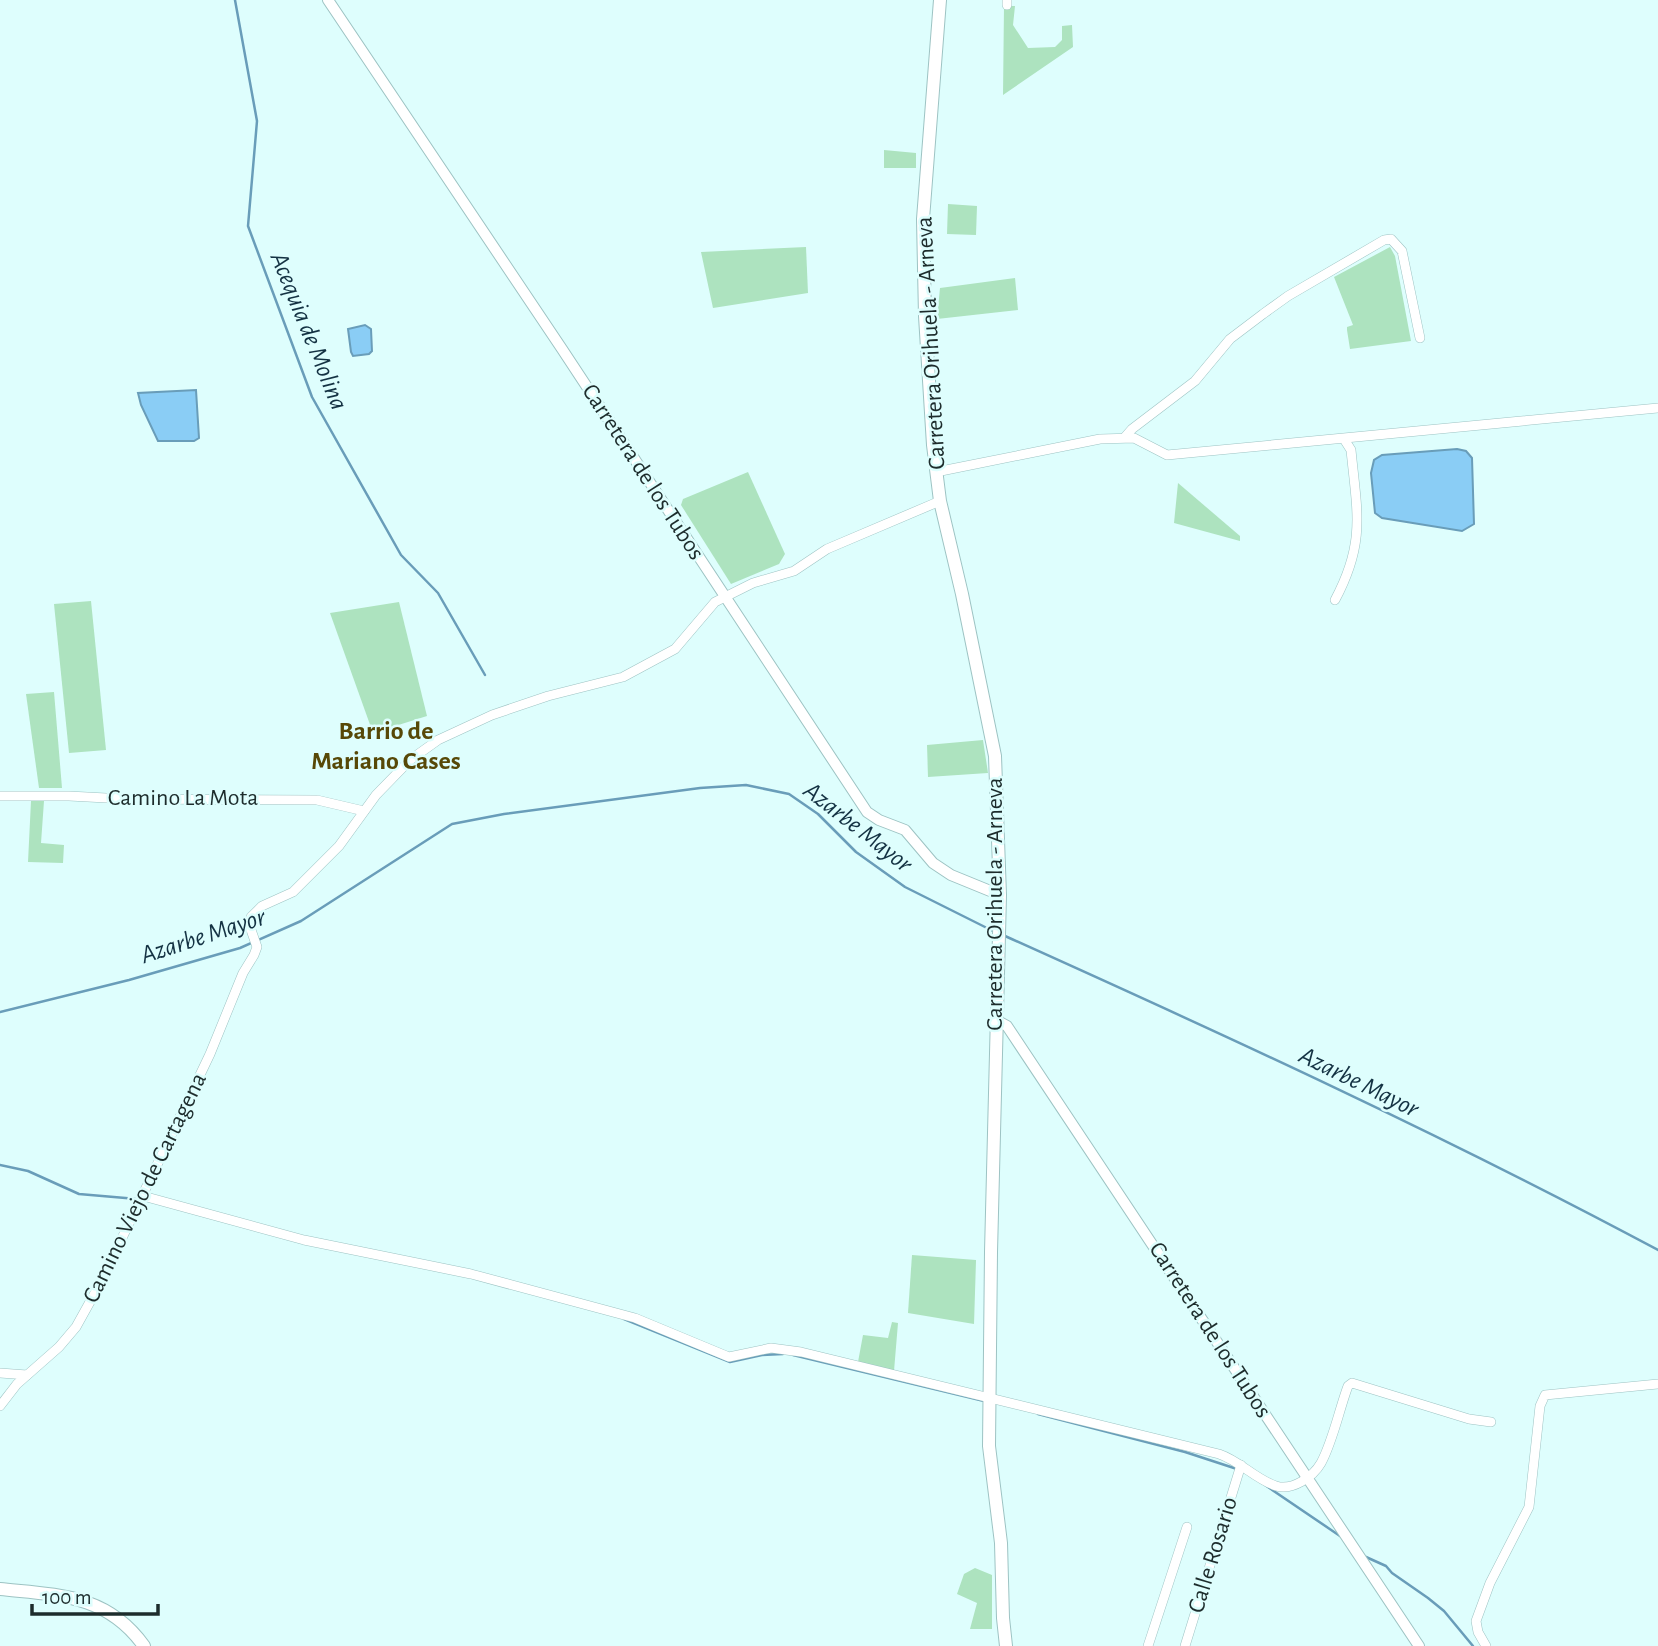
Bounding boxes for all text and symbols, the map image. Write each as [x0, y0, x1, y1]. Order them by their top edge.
street label: Carretera Orihuela - Arneva [912, 216, 950, 470]
water label: Acequia de Molina [265, 248, 352, 413]
street label: Carretera de los Tubos [577, 380, 709, 564]
district label: Barrio de Mariano Cases [311, 718, 461, 774]
water label: Azarbe Mayor [798, 776, 918, 878]
street label: Carretera Orihuela - Arneva [983, 777, 1007, 1031]
street label: Camino La Mota [108, 786, 258, 810]
water label: Azarbe Mayor [137, 903, 270, 969]
water label: Azarbe Mayor [1294, 1042, 1424, 1123]
street label: Camino Viejo de Cartagena [79, 1069, 211, 1307]
street label: Carretera de los Tubos [1144, 1238, 1276, 1422]
street label: Calle Rosario [1184, 1494, 1242, 1616]
scale bar [32, 1572, 158, 1616]
text: 100 m [42, 1587, 92, 1608]

